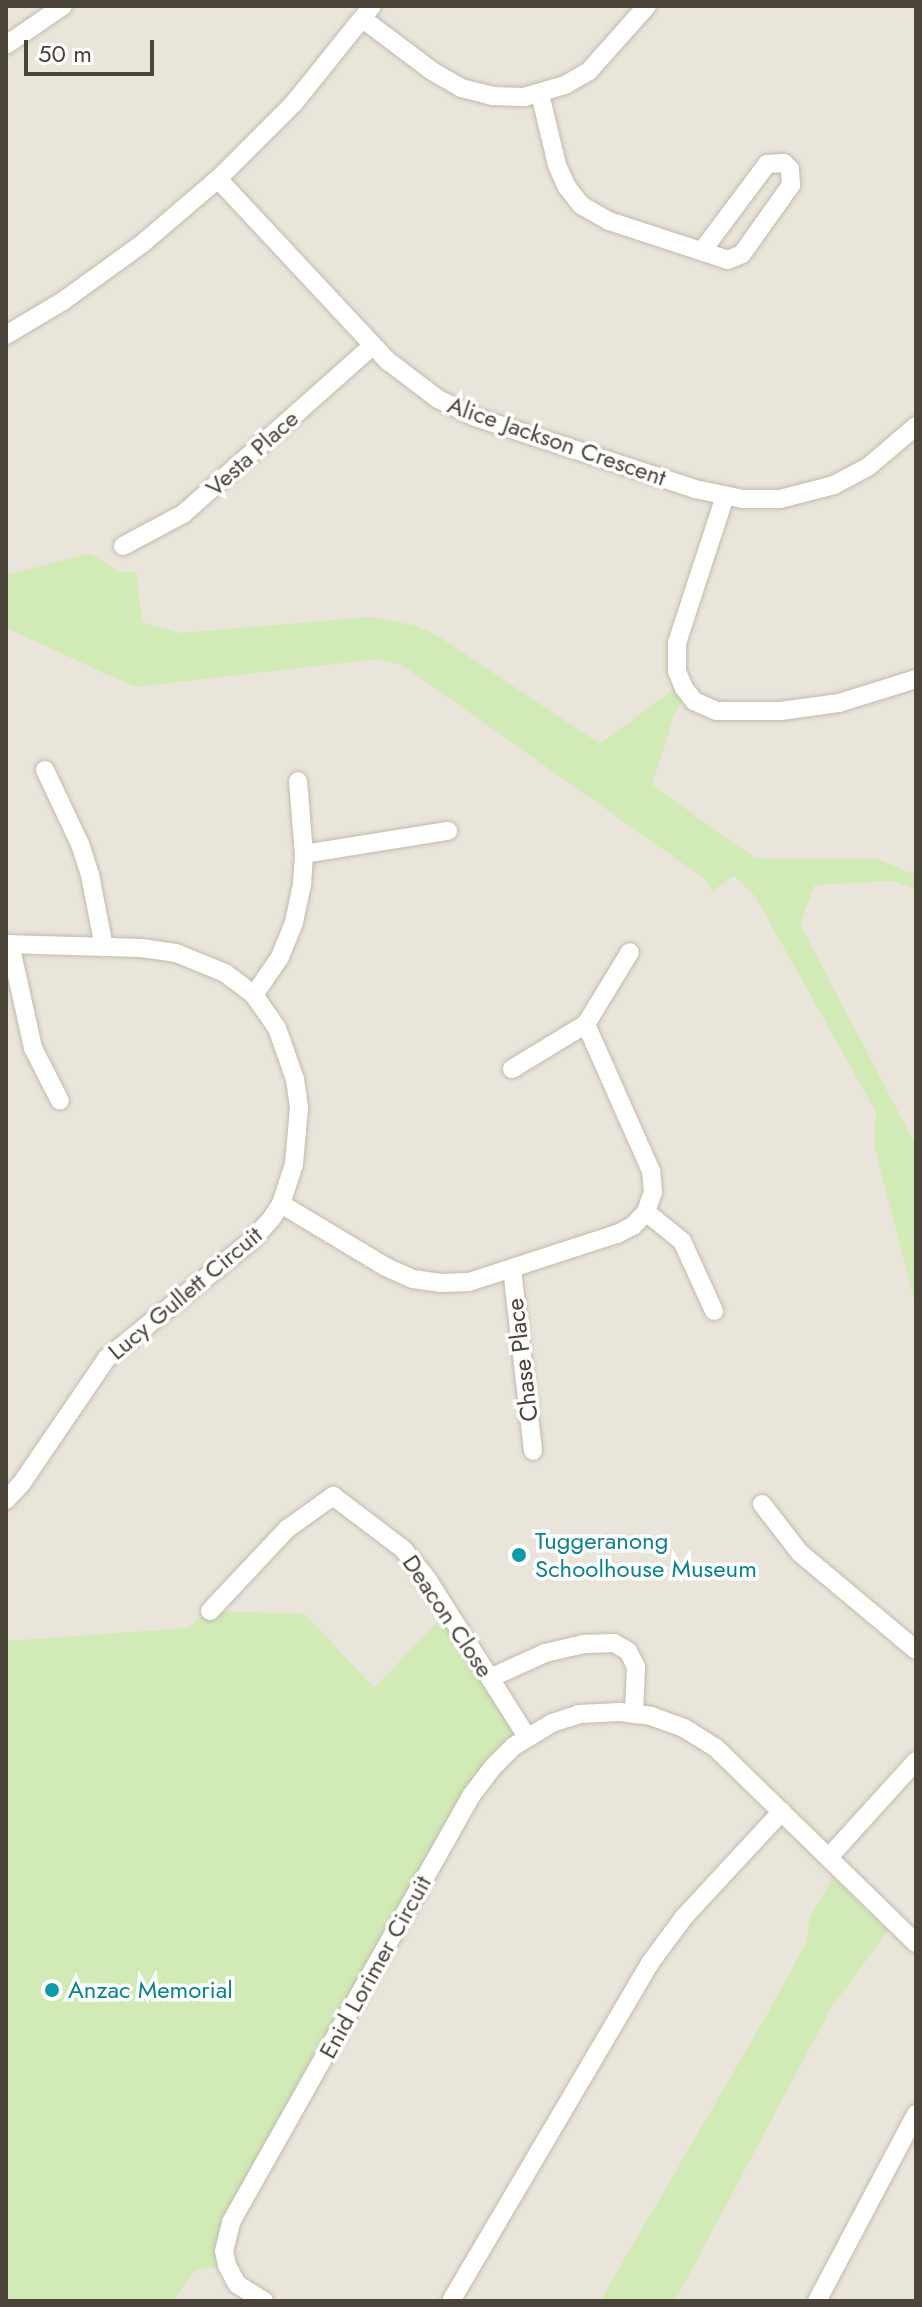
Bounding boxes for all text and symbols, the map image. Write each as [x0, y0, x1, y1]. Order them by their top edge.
scale bar [28, 24, 158, 74]
text: 50 m [38, 36, 92, 71]
street label: Alice Jackson Crescent [444, 390, 670, 492]
street label: Vesta Place [200, 404, 304, 502]
street label: Lucy Gullett Circuit [102, 1220, 268, 1366]
street label: Chase Place [500, 1297, 544, 1423]
place label: Tuggeranong Schoolhouse Museum [535, 1527, 757, 1583]
marker: Tuggeranong Schoolhouse Museum [510, 1546, 528, 1564]
street label: Deacon Close [396, 1549, 500, 1683]
street label: Enid Lorimer Circuit [313, 1871, 437, 2063]
place label: Anzac Memorial [68, 1976, 233, 2004]
marker: Anzac Memorial [43, 1981, 61, 1999]

